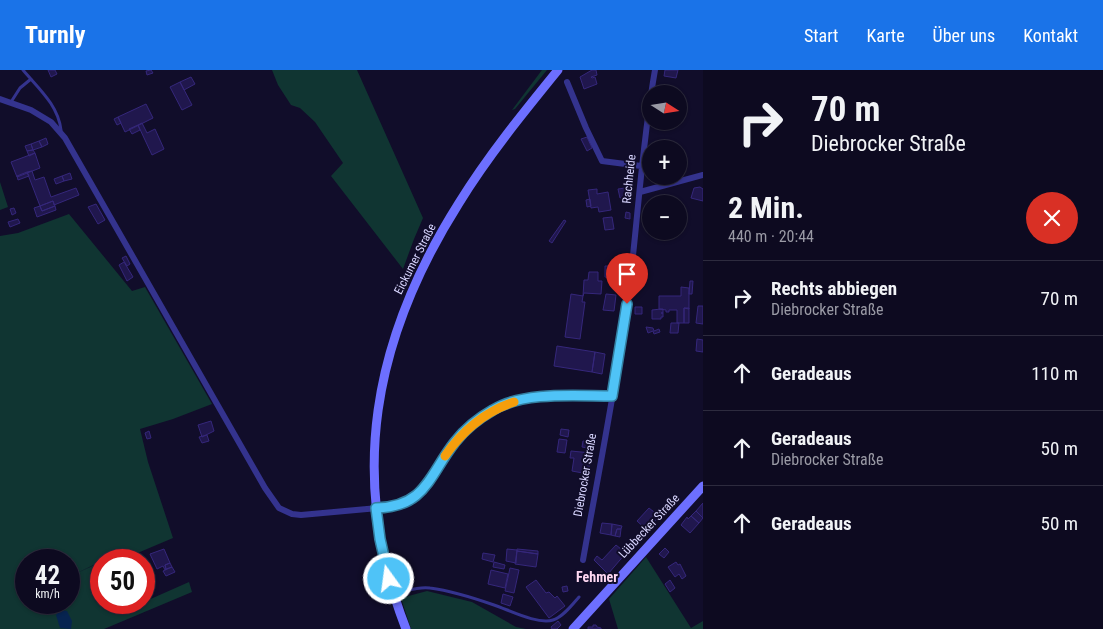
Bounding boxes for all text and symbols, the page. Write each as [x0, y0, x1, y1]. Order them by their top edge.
text: Turnly [25, 21, 86, 49]
text: Start [804, 25, 838, 46]
text: Karte [866, 25, 905, 46]
text: Über uns [933, 25, 995, 46]
text: Kontakt [1023, 25, 1078, 46]
north arrow [642, 85, 688, 130]
map controls [642, 85, 687, 240]
text: 70 m [811, 89, 880, 130]
icon: right [728, 90, 793, 155]
text: Diebrocker Straße [811, 131, 966, 156]
button: + [642, 140, 687, 185]
street label: Rachheide [619, 153, 639, 204]
text: 2 Min. [728, 190, 804, 225]
button: close [1026, 192, 1078, 244]
button: − [642, 195, 687, 240]
street label: Eickumer Straße [391, 221, 439, 297]
text: 440 m · 20:44 [728, 227, 814, 246]
pin [606, 253, 648, 304]
icon: arrive [613, 260, 641, 288]
text: Rechts abbiegen [771, 277, 897, 300]
icon: right [728, 284, 756, 312]
text: 70 m [1041, 287, 1078, 310]
text: Diebrocker Straße [771, 300, 884, 319]
icon: ahead [728, 359, 756, 387]
text: Geradeaus [771, 362, 852, 385]
text: 110 m [1031, 362, 1078, 385]
text: Geradeaus [771, 427, 852, 450]
street label: Diebrocker Straße [571, 432, 599, 518]
icon: ahead [728, 434, 756, 462]
text: 50 m [1041, 437, 1078, 460]
text: Diebrocker Straße [771, 450, 884, 469]
street label: Lübbecker Straße [616, 491, 682, 561]
icon: ahead [728, 509, 756, 537]
text: Geradeaus [771, 512, 852, 535]
text: 50 m [1041, 512, 1078, 535]
speed limit sign: 50 [90, 549, 155, 614]
position arrow [362, 552, 414, 604]
text: 42 [35, 561, 60, 590]
district label: Fehmer [576, 569, 618, 585]
text: km/h [35, 587, 60, 601]

